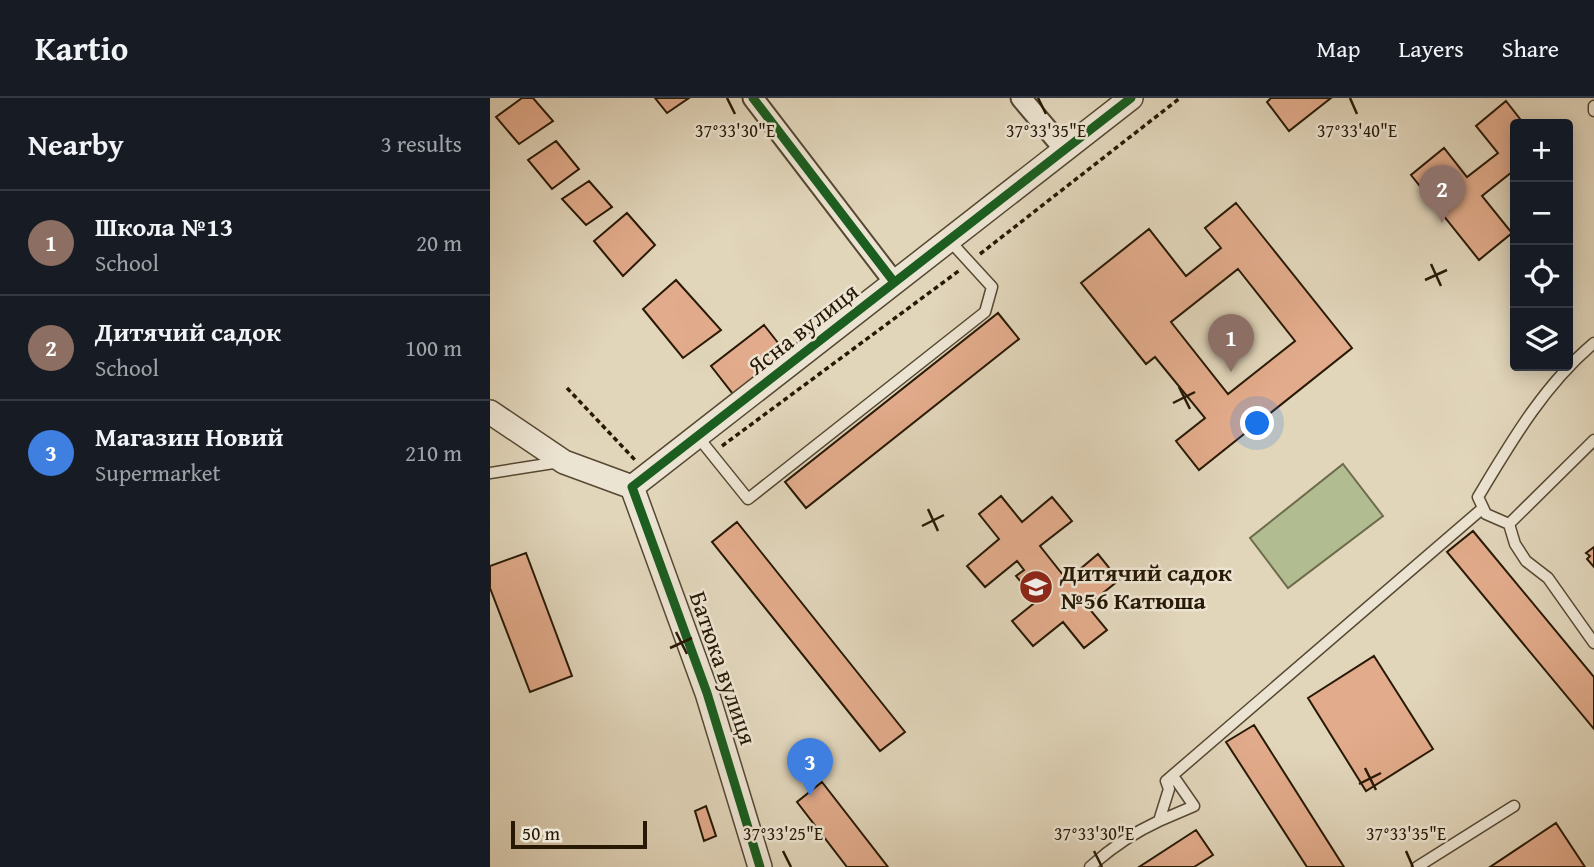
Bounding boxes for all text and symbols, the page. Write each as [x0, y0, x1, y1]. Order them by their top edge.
text: Kartio [35, 24, 128, 72]
text: Map [1317, 31, 1360, 66]
text: Layers [1398, 31, 1464, 66]
text: Share [1502, 31, 1559, 66]
text: 37°33'30"E [695, 117, 775, 144]
text: 37°33'35"E [1006, 117, 1086, 144]
text: 37°33'40"E [1317, 117, 1397, 144]
map controls [1510, 119, 1573, 371]
button: + [1510, 119, 1573, 182]
text: Nearby [28, 122, 124, 166]
text: 3 results [381, 127, 462, 160]
pin: 2 [1419, 165, 1465, 223]
button: − [1510, 182, 1573, 245]
text: Школа №13 [95, 207, 233, 246]
text: 1 [45, 226, 57, 259]
text: 20 m [416, 226, 462, 259]
button: locate [1510, 245, 1573, 308]
text: School [95, 246, 159, 279]
street label: Ясна вулиця [739, 274, 866, 384]
button: layers [1510, 308, 1573, 371]
text: Дитячий садок [95, 312, 281, 351]
pin: 1 [1208, 314, 1254, 372]
text: 2 [45, 331, 57, 364]
text: 100 m [405, 331, 462, 364]
text: School [95, 351, 159, 384]
your location [1240, 406, 1274, 440]
text: Магазин Новий [95, 417, 284, 456]
text: 3 [45, 436, 57, 469]
text: 210 m [405, 436, 462, 469]
text: Supermarket [95, 456, 221, 489]
place label: Дитячий садок №56 Катюша [1059, 555, 1232, 618]
school or university icon: Дитячий садок №56 Катюша [1017, 568, 1055, 606]
street label: Батюка вулиця [681, 586, 766, 749]
pin: 3 [787, 738, 833, 796]
scale bar [511, 818, 648, 850]
text: 50 m [522, 819, 560, 847]
text: 37°33'25"E [743, 820, 823, 847]
text: 37°33'30"E [1054, 820, 1134, 847]
text: 37°33'35"E [1366, 820, 1446, 847]

